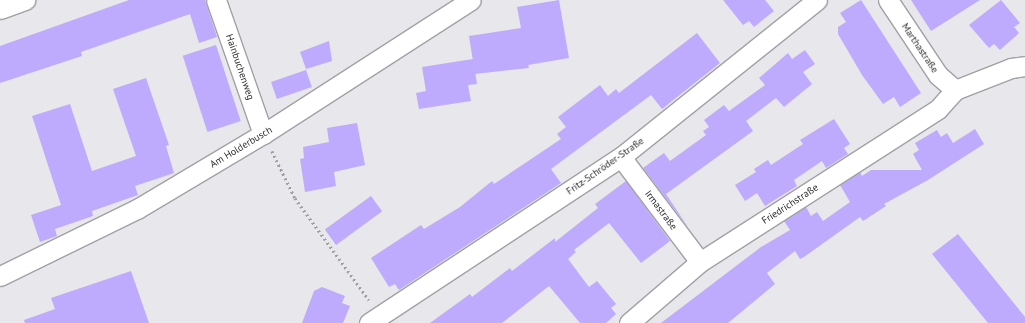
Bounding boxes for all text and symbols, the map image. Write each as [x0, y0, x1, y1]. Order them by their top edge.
street label: Marthastraße [899, 21, 941, 75]
street label: Hainbuchenweg [223, 33, 257, 101]
street label: Am Holderbusch [208, 124, 274, 170]
street label: Fritz-Schröder-Straße [564, 135, 646, 197]
street label: Friedrichstraße [760, 181, 820, 227]
street label: Irmastraße [642, 188, 680, 232]

